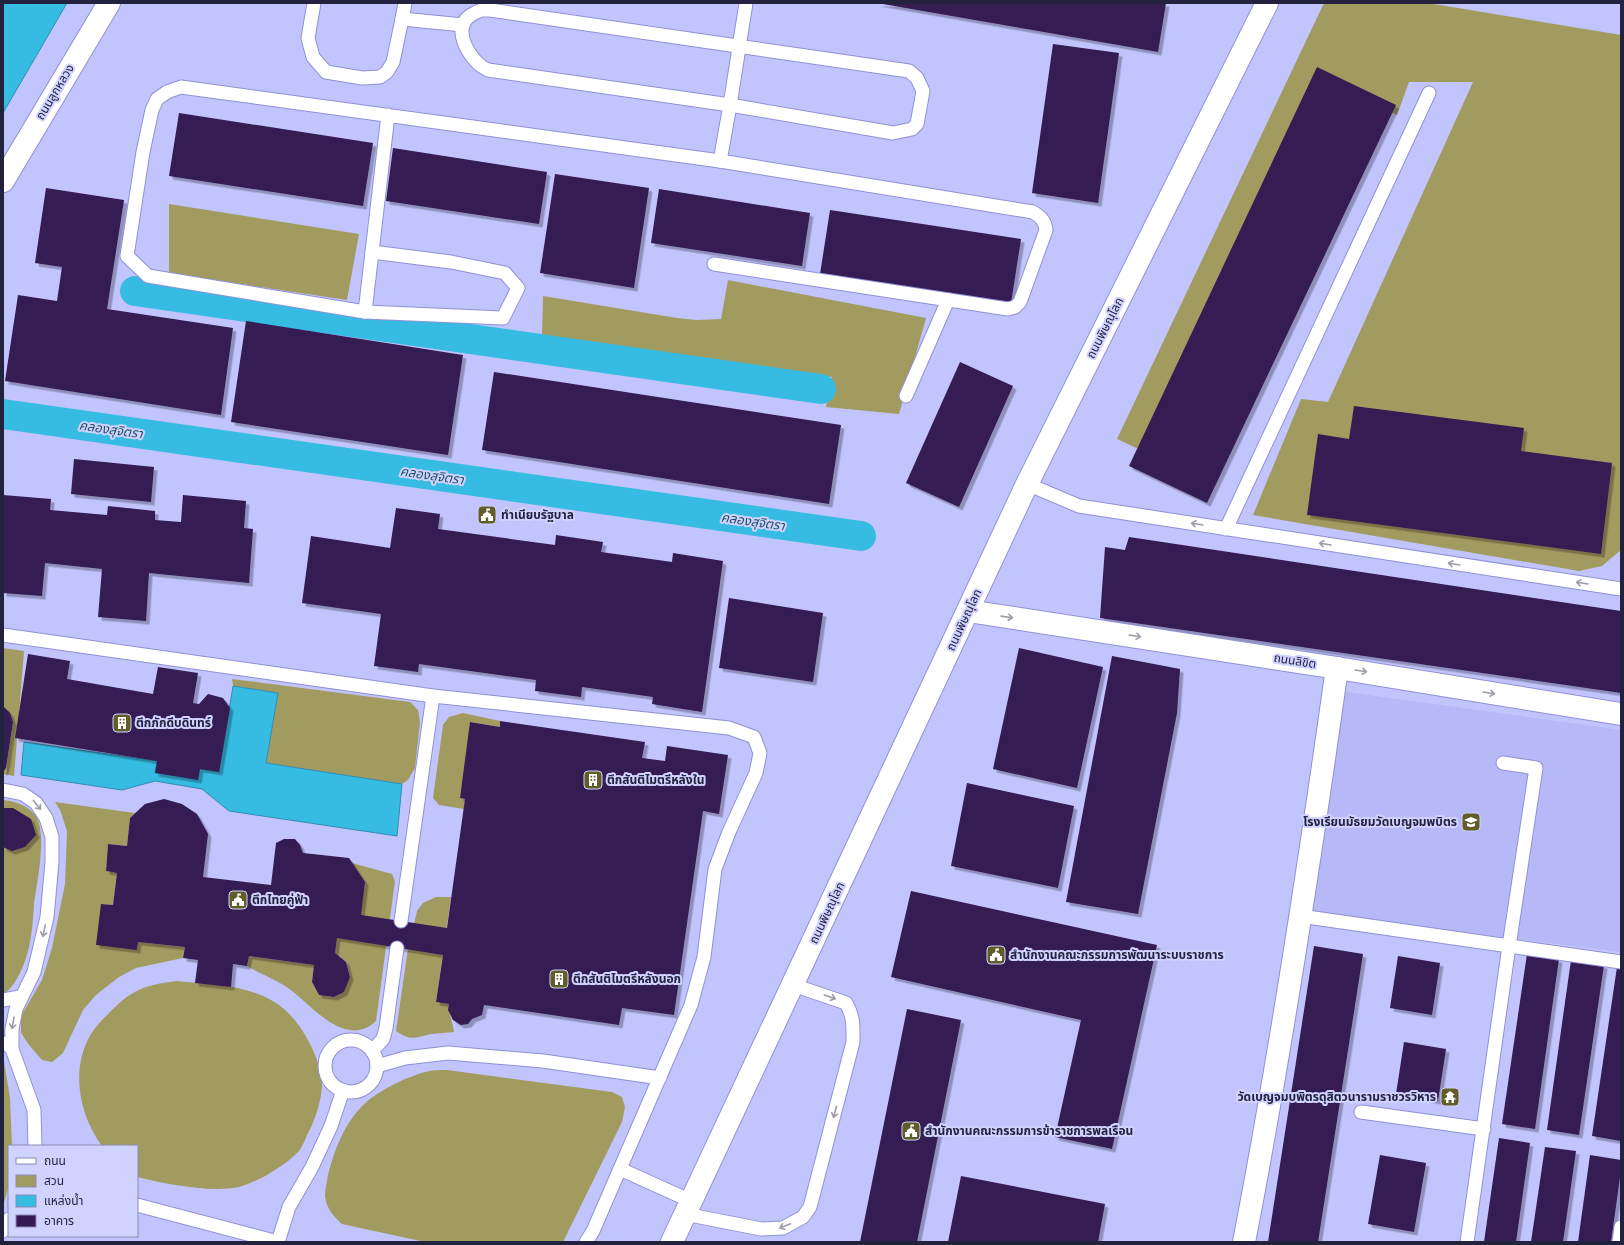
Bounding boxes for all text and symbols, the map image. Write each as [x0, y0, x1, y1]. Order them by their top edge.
street label: ถนนลูกหลวง [32, 61, 78, 123]
street label: ถนนพิษณุโลก [1083, 295, 1127, 361]
water label: คลองสุจิตรา [78, 417, 145, 442]
water label: คลองสุจิตรา [399, 463, 466, 488]
public building icon: ทำเนียบรัฐบาล [476, 504, 498, 526]
place label: ทำเนียบรัฐบาล [501, 507, 574, 523]
water label: คลองสุจิตรา [720, 509, 787, 534]
one-way arrow [1191, 520, 1204, 528]
one-way arrow [1319, 540, 1332, 548]
one-way arrow [1448, 559, 1461, 567]
one-way arrow [1576, 579, 1589, 587]
street label: ถนนพิษณุโลก [943, 586, 985, 654]
one-way arrow [1000, 613, 1013, 621]
one-way arrow [1128, 633, 1141, 641]
street label: ถนนลิขิต [1273, 650, 1317, 672]
one-way arrow [1354, 668, 1367, 676]
one-way arrow [1482, 689, 1495, 697]
building icon: ตึกภักดีบดินทร์ [111, 712, 133, 734]
place label: ตึกภักดีบดินทร์ [136, 715, 211, 731]
building icon: ตึกสันติไมตรีหลังใน [582, 769, 604, 791]
place label: ตึกสันติไมตรีหลังใน [607, 772, 704, 788]
one-way arrow [33, 800, 41, 811]
school or university icon: โรงเรียนมัธยมวัดเบญจมพบิตร [1460, 811, 1482, 833]
place label: โรงเรียนมัธยมวัดเบญจมพบิตร [1303, 814, 1457, 830]
street label: ถนนพิษณุโลก [806, 879, 848, 947]
public building icon: ตึกไทยคู่ฟ้า [227, 889, 249, 911]
place label: ตึกไทยคู่ฟ้า [252, 892, 308, 908]
one-way arrow [40, 924, 48, 937]
public building icon: สำนักงานคณะกรรมการพัฒนาระบบราชการ [985, 944, 1007, 966]
place label: สำนักงานคณะกรรมการพัฒนาระบบราชการ [1010, 947, 1224, 963]
building icon: ตึกสันติไมตรีหลังนอก [548, 968, 570, 990]
place label: ตึกสันติไมตรีหลังนอก [573, 971, 681, 987]
one-way arrow [824, 994, 836, 1002]
one-way arrow [9, 1016, 17, 1029]
temple icon: วัดเบญจมบพิตรดุสิตวนารามราชวรวิหาร [1439, 1086, 1461, 1108]
place label: วัดเบญจมบพิตรดุสิตวนารามราชวรวิหาร [1237, 1089, 1436, 1105]
one-way arrow [830, 1105, 838, 1118]
public building icon: สำนักงานคณะกรรมการข้าราชการพลเรือน [900, 1120, 922, 1142]
place label: สำนักงานคณะกรรมการข้าราชการพลเรือน [925, 1123, 1133, 1139]
legend [8, 1145, 138, 1237]
text: ถนน [44, 1153, 66, 1169]
text: สวน [44, 1173, 64, 1189]
text: แหล่งน้ำ [44, 1192, 83, 1209]
text: อาคาร [44, 1213, 74, 1229]
one-way arrow [780, 1222, 792, 1230]

